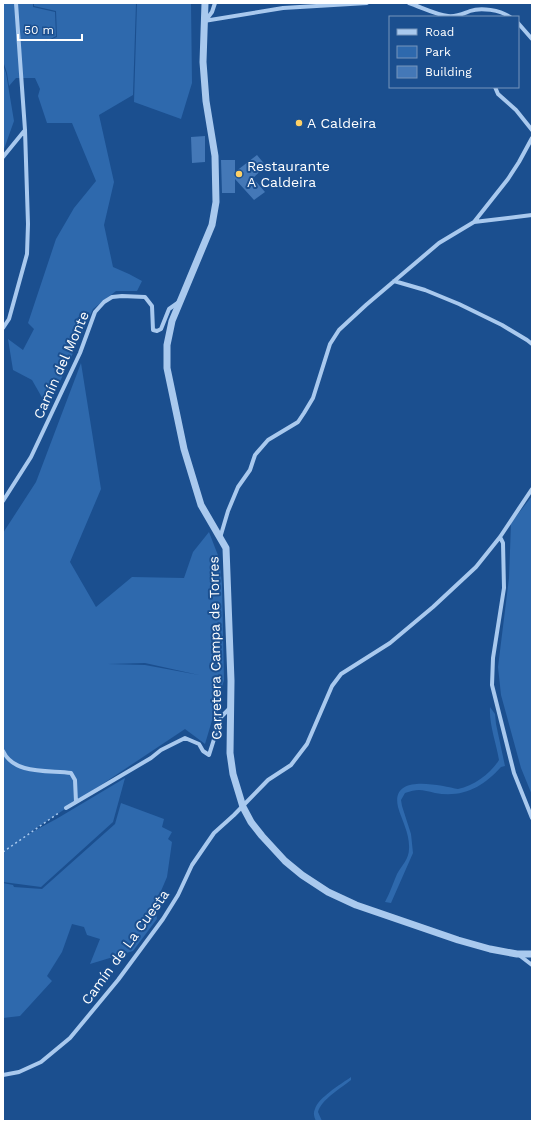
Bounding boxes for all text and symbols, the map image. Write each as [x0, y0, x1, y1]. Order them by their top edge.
scale bar [18, 16, 82, 42]
legend [389, 16, 519, 88]
text: 50 m [24, 23, 54, 37]
text: Road [425, 25, 454, 39]
text: Park [425, 45, 451, 59]
text: Building [425, 65, 472, 79]
place label: A Caldeira [307, 115, 376, 131]
marker: A Caldeira [294, 118, 304, 128]
place label: Restaurante A Caldeira [247, 158, 330, 190]
marker: Restaurante A Caldeira [234, 169, 244, 179]
street label: Camín del Monte [30, 309, 92, 421]
street label: Carretera Campa de Torres [205, 556, 225, 740]
street label: Camín de La Cuesta [78, 886, 172, 1007]

